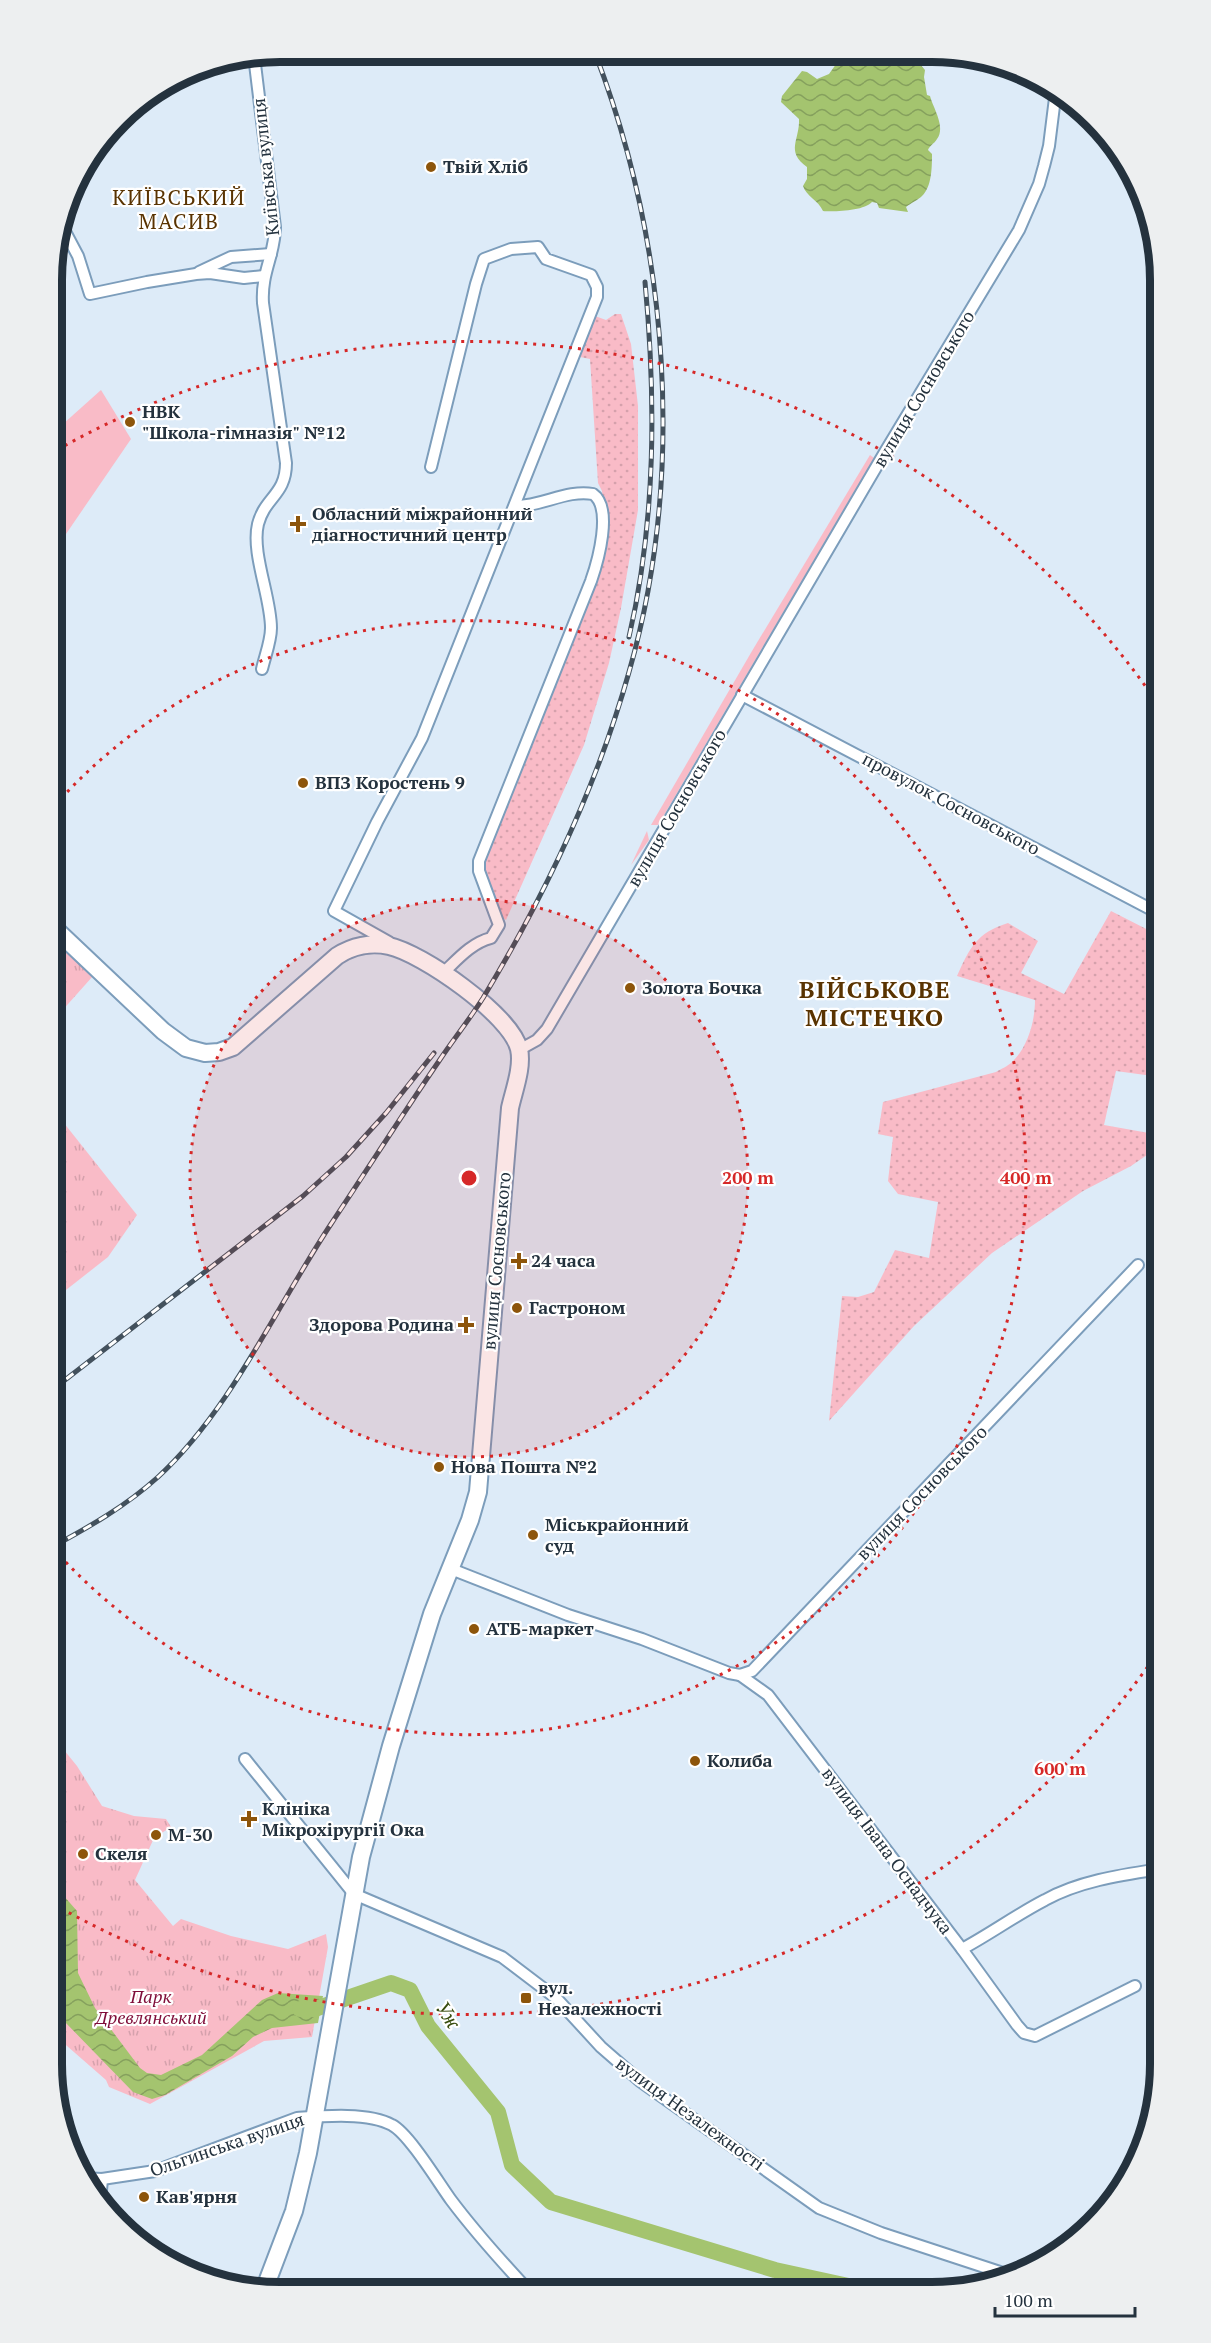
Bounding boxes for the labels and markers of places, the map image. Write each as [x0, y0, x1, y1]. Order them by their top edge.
place label: Твій Хліб [443, 154, 528, 178]
marker: Твій Хліб [424, 160, 438, 174]
place label: НВК "Школа-гімназія" №12 [142, 399, 346, 444]
marker: НВК "Школа-гімназія" №12 [123, 415, 137, 429]
place label: Обласний міжрайонний діагностичний центр [312, 501, 533, 546]
marker: Обласний міжрайонний діагностичний центр [289, 515, 307, 533]
place label: ВПЗ Коростень 9 [315, 770, 465, 794]
marker: ВПЗ Коростень 9 [296, 776, 310, 790]
place label: Золота Бочка [642, 975, 762, 999]
marker: Золота Бочка [623, 981, 637, 995]
centre of rings [459, 1168, 479, 1188]
place label: 24 часа [531, 1248, 596, 1272]
marker: 24 часа [512, 1254, 526, 1268]
place label: Гастроном [529, 1295, 626, 1319]
marker: Гастроном [510, 1301, 524, 1315]
place label: Здорова Родина [309, 1312, 454, 1336]
marker: Здорова Родина [459, 1318, 473, 1332]
place label: Нова Пошта №2 [451, 1454, 597, 1478]
marker: Нова Пошта №2 [432, 1460, 446, 1474]
place label: Міськрайонний суд [545, 1512, 689, 1557]
marker: Міськрайонний суд [526, 1528, 540, 1542]
place label: АТБ-маркет [486, 1616, 594, 1640]
marker: АТБ-маркет [467, 1622, 481, 1636]
place label: Колиба [707, 1748, 773, 1772]
marker: Колиба [688, 1754, 702, 1768]
place label: Клініка Мікрохірургії Ока [262, 1796, 424, 1841]
marker: Клініка Мікрохірургії Ока [240, 1810, 258, 1828]
place label: М-30 [168, 1822, 213, 1846]
marker: М-30 [149, 1828, 163, 1842]
place label: Скеля [95, 1841, 148, 1865]
marker: Скеля [76, 1847, 90, 1861]
place label: вул. Незалежності [538, 1975, 662, 2020]
marker: вул. Незалежності [519, 1991, 533, 2005]
place label: Кав'ярня [156, 2184, 237, 2208]
marker: Кав'ярня [137, 2190, 151, 2204]

